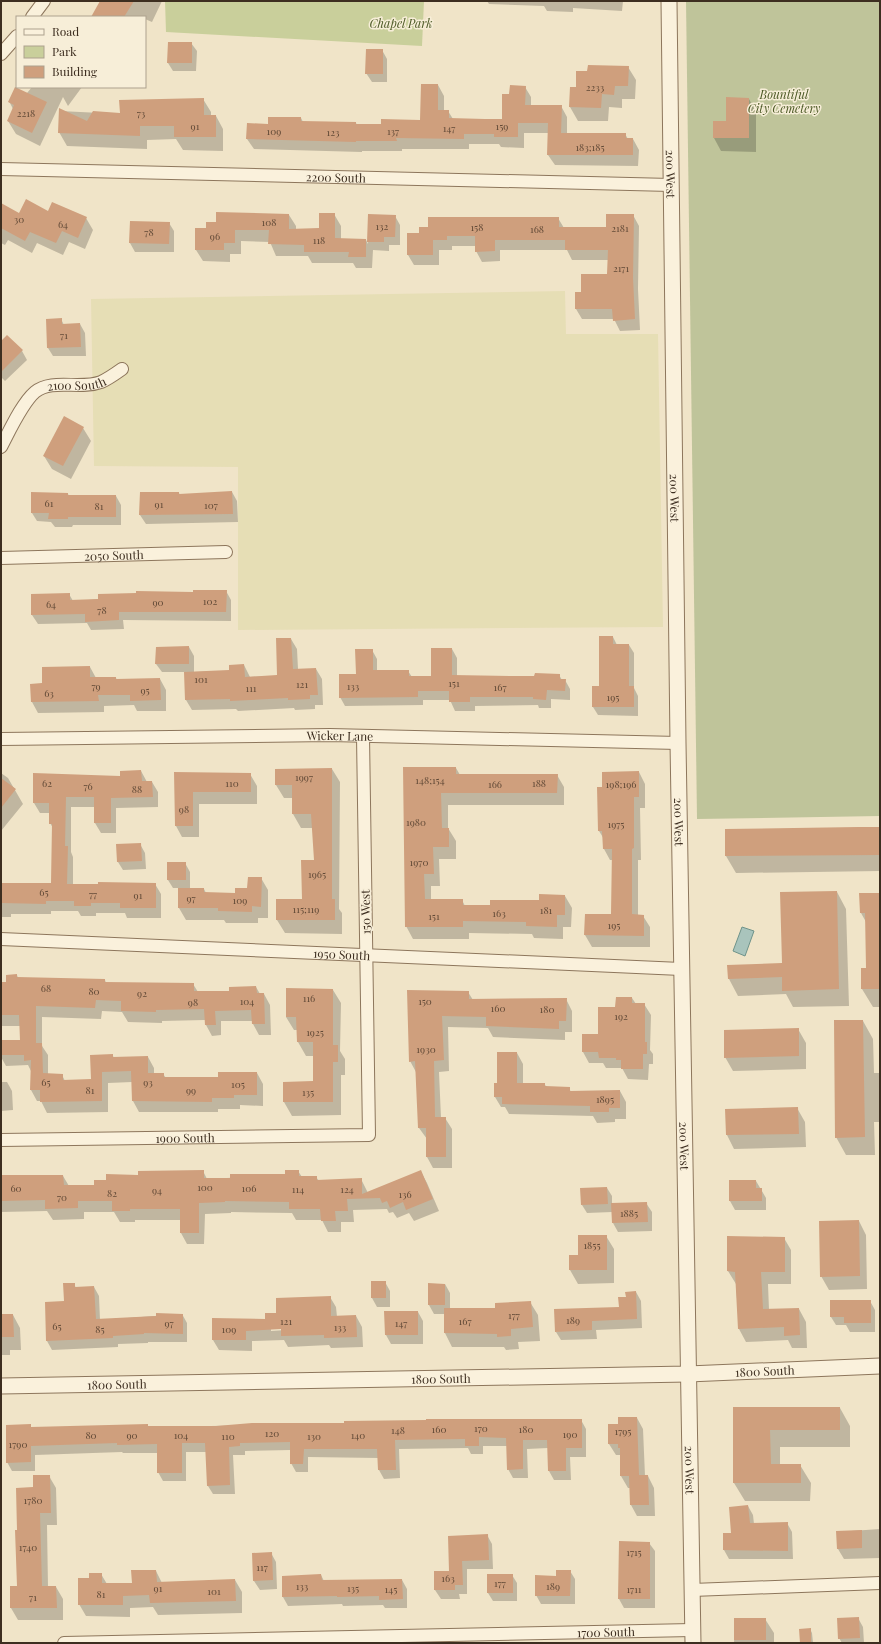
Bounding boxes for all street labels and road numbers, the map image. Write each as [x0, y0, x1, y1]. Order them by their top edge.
street label: 200 West [663, 150, 679, 199]
street label: 2200 South [306, 168, 366, 186]
street label: 2100 South [46, 373, 109, 394]
street label: 200 West [667, 474, 683, 523]
street label: 2050 South [84, 546, 144, 564]
street label: Wicker Lane [306, 727, 373, 744]
street label: 200 West [671, 798, 688, 847]
street label: 150 West [357, 889, 373, 935]
street label: 1950 South [313, 945, 371, 963]
street label: 200 West [676, 1122, 693, 1171]
street label: 1900 South [155, 1129, 215, 1146]
street label: 1800 South [735, 1362, 795, 1380]
street label: 1800 South [411, 1370, 471, 1387]
street label: 1800 South [87, 1375, 147, 1392]
street label: 200 West [682, 1445, 699, 1495]
street label: 1700 South [577, 1623, 635, 1640]

